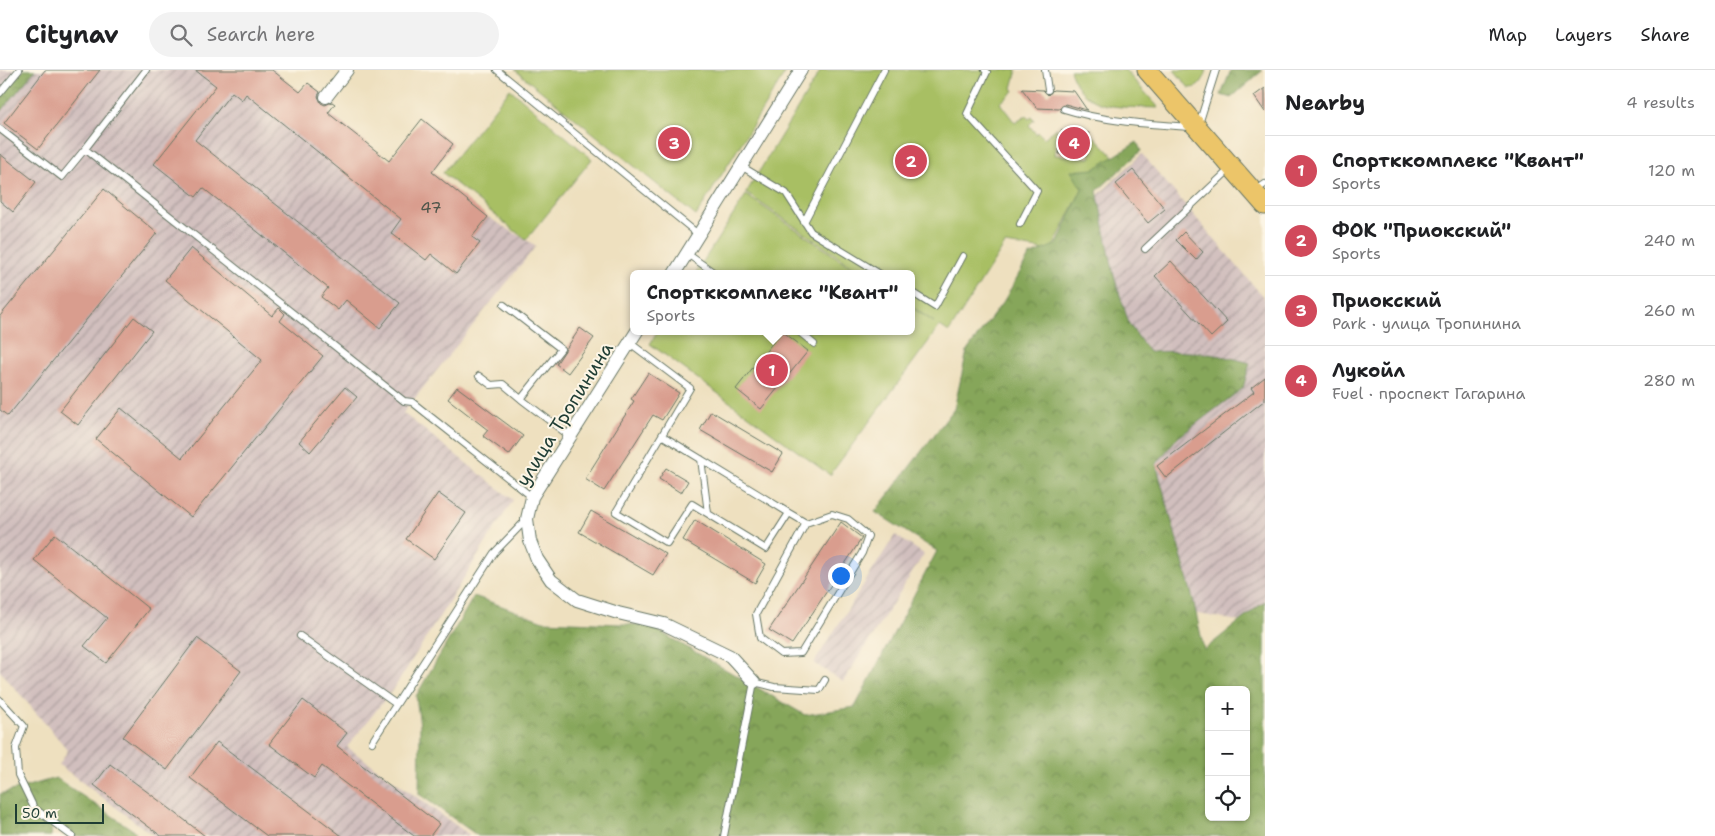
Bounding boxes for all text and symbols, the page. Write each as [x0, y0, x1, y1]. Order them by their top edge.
search box [149, 12, 499, 57]
text: Citynav [25, 19, 119, 51]
icon: search [167, 21, 195, 49]
text: Search here [207, 22, 315, 47]
text: Map [1489, 23, 1527, 47]
text: Layers [1555, 23, 1612, 47]
text: Share [1640, 23, 1690, 47]
text: Nearby [1285, 89, 1365, 117]
text: 4 results [1626, 92, 1695, 113]
pin: 3 [658, 124, 690, 162]
pin: 4 [1058, 124, 1090, 162]
pin: 2 [895, 142, 927, 180]
text: Спортккомплекс "Квант" [1332, 148, 1584, 173]
text: 1 [1297, 160, 1305, 181]
text: 120 m [1648, 160, 1695, 181]
text: Sports [1332, 173, 1381, 194]
house number: 47 [420, 197, 442, 218]
text: ФОК "Приокский" [1332, 218, 1511, 243]
text: 2 [1295, 230, 1307, 251]
text: 240 m [1643, 230, 1695, 251]
text: Sports [1332, 243, 1381, 264]
popup [630, 270, 915, 335]
text: Спортккомплекс "Квант" [647, 280, 898, 305]
text: Приокский [1332, 288, 1441, 313]
text: 3 [1295, 300, 1307, 321]
text: 260 m [1643, 300, 1695, 321]
text: Sports [647, 305, 696, 326]
text: Park · улица Тропинина [1332, 313, 1521, 334]
street label: улица Тропинина [510, 337, 619, 491]
pin: 1 [756, 351, 788, 389]
text: Лукойл [1332, 358, 1405, 383]
text: 4 [1295, 370, 1307, 391]
text: 280 m [1643, 370, 1695, 391]
text: Fuel · проспект Гагарина [1332, 383, 1525, 404]
your location [828, 563, 854, 589]
map controls [1205, 686, 1250, 821]
button: + [1205, 686, 1250, 731]
button: − [1205, 731, 1250, 776]
button: locate [1205, 776, 1250, 821]
scale bar [15, 801, 104, 824]
text: 50 m [22, 804, 57, 822]

